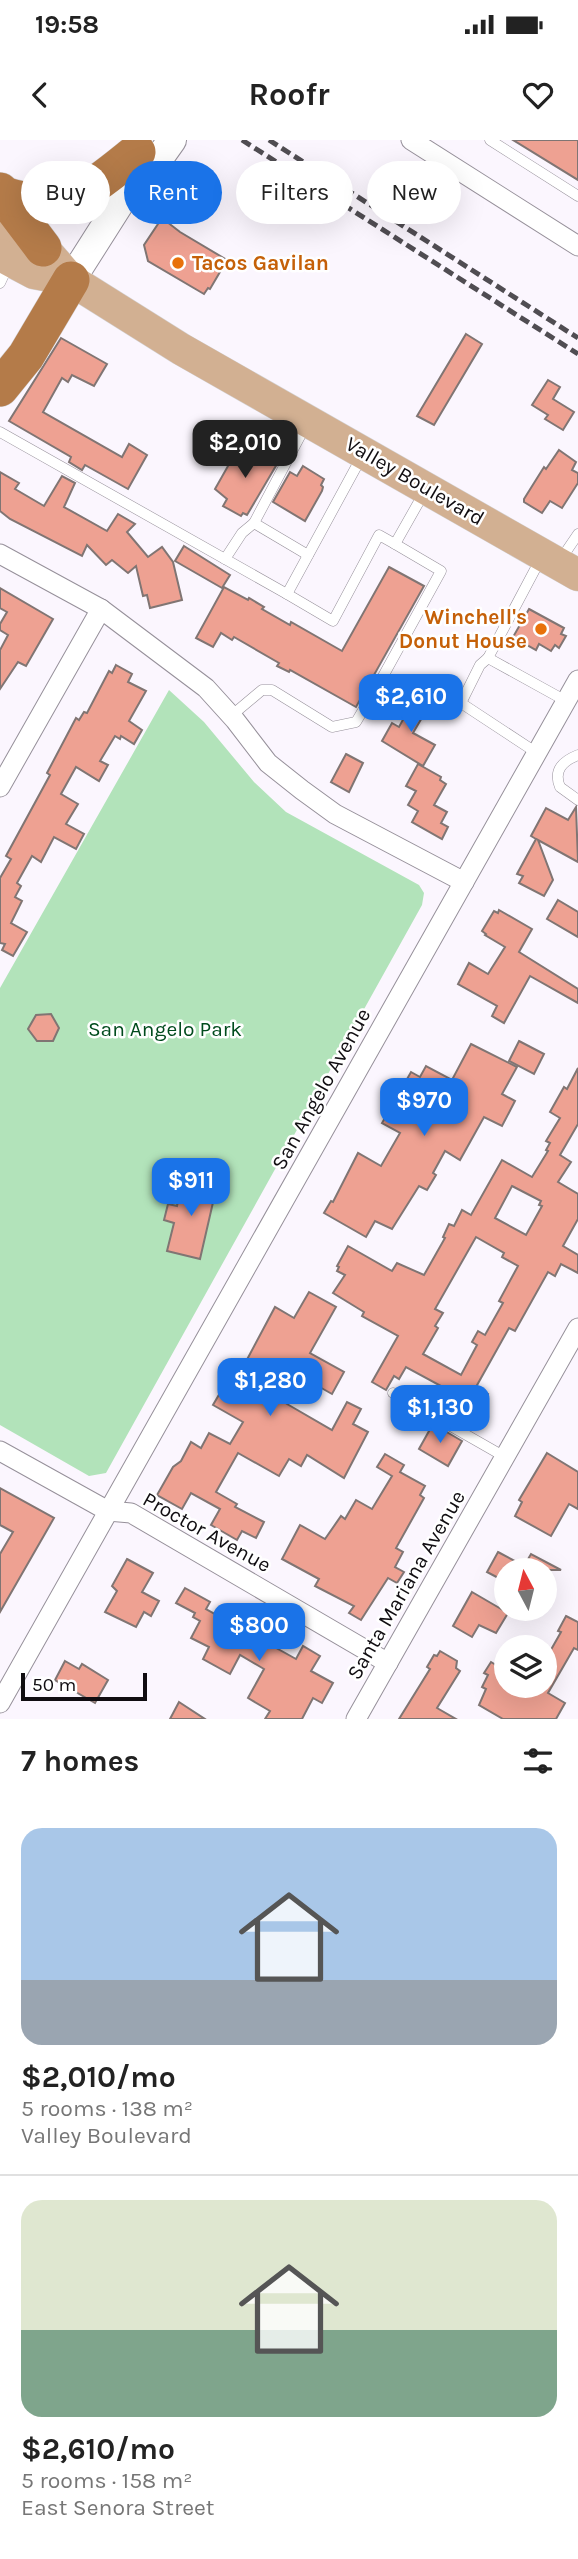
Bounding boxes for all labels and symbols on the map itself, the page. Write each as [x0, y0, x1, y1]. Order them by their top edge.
place label: Tacos Gavilan [192, 251, 329, 275]
marker: Tacos Gavilan [170, 255, 186, 271]
pin: $2,010 [188, 420, 302, 480]
street label: Valley Boulevard [341, 432, 489, 530]
place label: Winchell's Donut House [399, 605, 527, 653]
marker: Winchell's Donut House [533, 621, 549, 637]
pin: $2,610 [354, 674, 468, 734]
street label: San Angelo Avenue [267, 1004, 375, 1174]
park label: San Angelo Park [88, 1017, 242, 1041]
pin: $970 [383, 1079, 465, 1138]
pin: $911 [150, 1158, 232, 1218]
pin: $1,280 [213, 1358, 327, 1418]
pin: $1,130 [383, 1386, 497, 1445]
street label: Santa Mariana Avenue [342, 1486, 470, 1684]
street label: Proctor Avenue [139, 1487, 275, 1577]
north arrow [494, 1558, 556, 1620]
pin: $800 [218, 1604, 300, 1663]
scale bar [21, 1670, 147, 1702]

